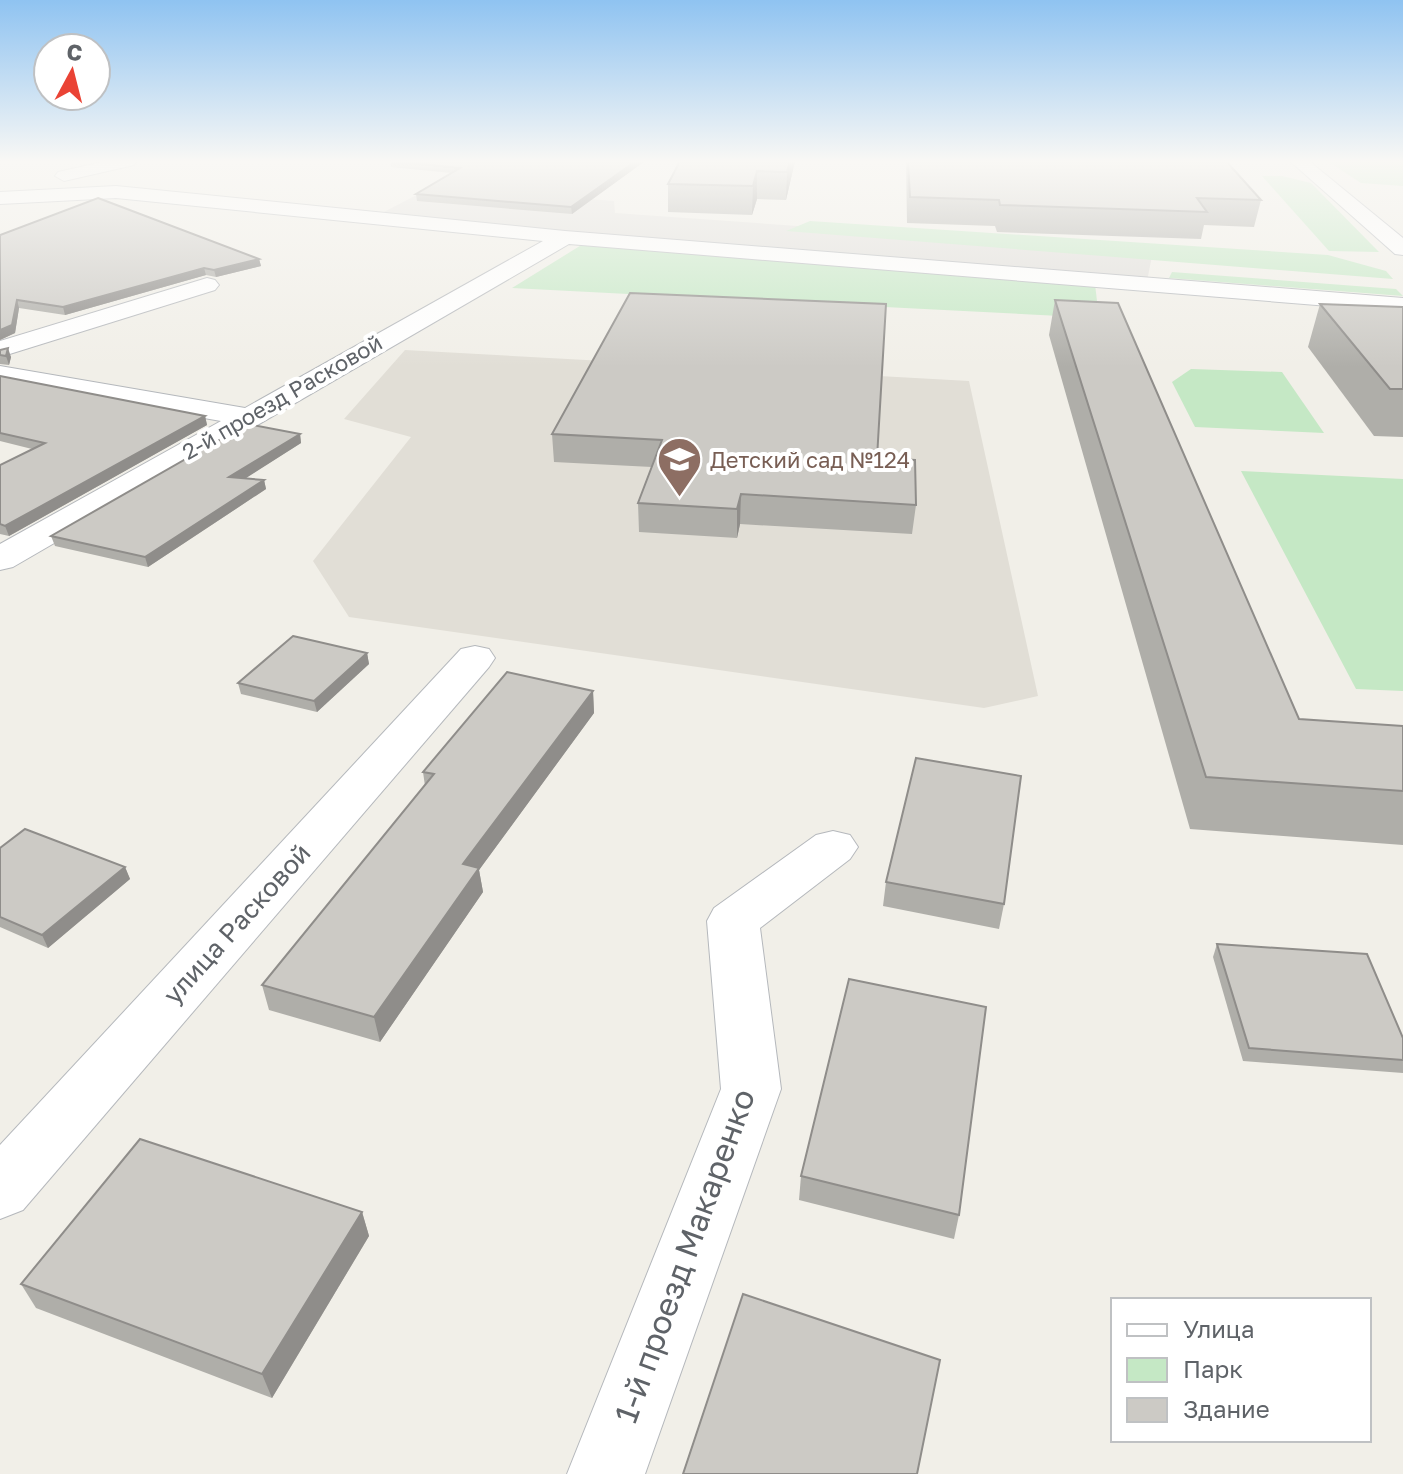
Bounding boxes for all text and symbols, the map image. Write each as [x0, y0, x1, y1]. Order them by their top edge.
north arrow [32, 32, 112, 112]
text: С [65, 37, 84, 66]
street label: 2-й проезд Расковой [177, 328, 387, 465]
school or university icon: Детский сад №124 [655, 436, 703, 499]
place label: Детский сад №124 [710, 446, 910, 473]
street label: улица Расковой [157, 837, 317, 1010]
street label: 1-й проезд Макаренко [606, 1084, 762, 1428]
legend [1111, 1298, 1371, 1442]
text: Улица [1183, 1314, 1255, 1343]
text: Парк [1183, 1354, 1243, 1383]
text: Здание [1183, 1394, 1270, 1423]

